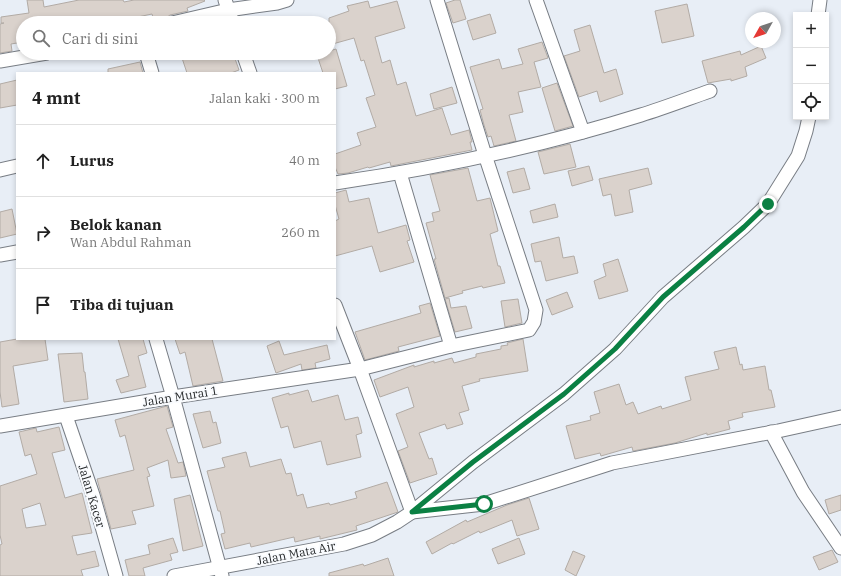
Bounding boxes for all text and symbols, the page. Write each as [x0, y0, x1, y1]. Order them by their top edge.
north arrow [745, 12, 781, 48]
map controls [793, 12, 829, 120]
button: + [793, 12, 829, 48]
search box [16, 16, 336, 60]
icon: search [30, 27, 52, 49]
text: Cari di sini [62, 29, 138, 48]
button: − [793, 48, 829, 84]
button: locate [793, 84, 829, 120]
text: 4 mnt [32, 87, 80, 109]
text: Jalan kaki · 300 m [209, 90, 320, 107]
icon: ahead [32, 150, 54, 172]
text: Lurus [70, 151, 114, 170]
text: 40 m [289, 152, 320, 169]
route end [759, 195, 777, 213]
text: Belok kanan [70, 215, 162, 234]
icon: right [32, 222, 54, 244]
text: 260 m [281, 224, 320, 241]
text: Wan Abdul Rahman [70, 234, 192, 251]
icon: arrive [32, 294, 54, 316]
text: Tiba di tujuan [70, 295, 174, 314]
street label: Jalan Murai 1 [141, 383, 219, 409]
street label: Jalan Kacer [75, 463, 109, 530]
route start [475, 495, 493, 513]
street label: Jalan Mata Air [255, 538, 338, 568]

